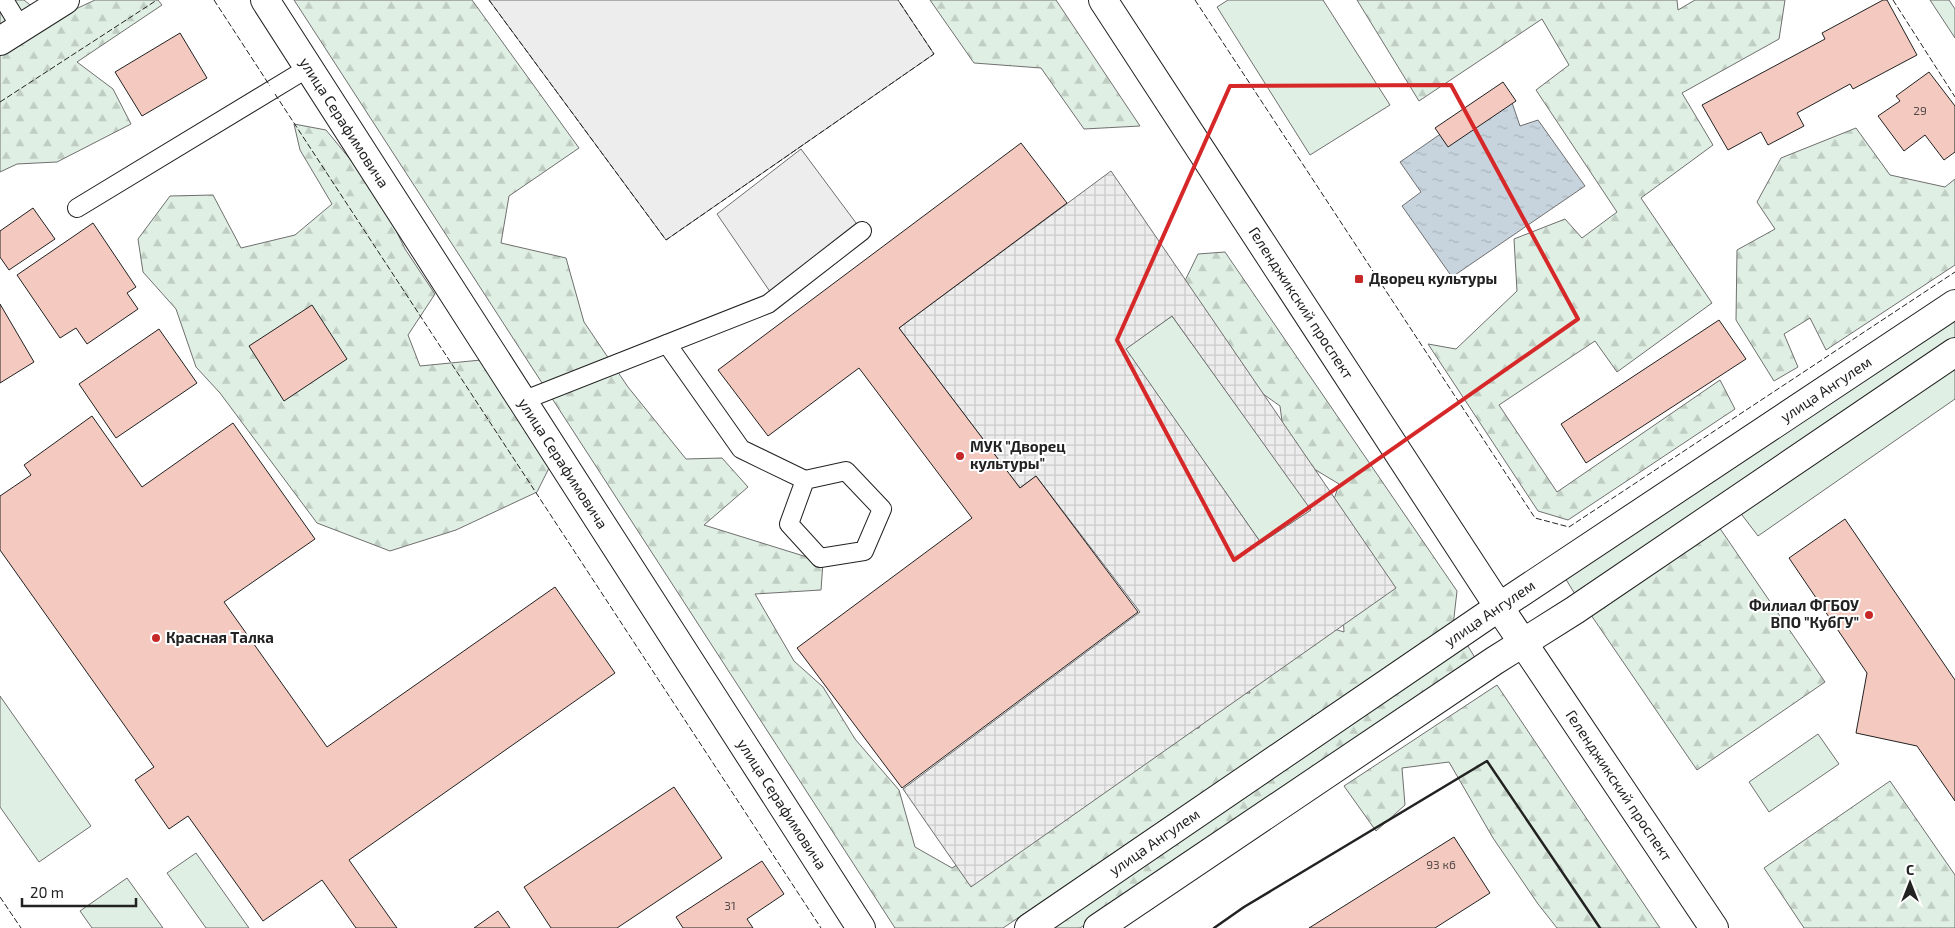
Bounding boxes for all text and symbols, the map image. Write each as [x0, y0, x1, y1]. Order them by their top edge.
street label: улица Серафимовича [295, 54, 393, 191]
house number: 29 [1913, 103, 1927, 117]
street label: Геленджикский проспект [1245, 223, 1358, 382]
place label: Дворец культуры [1369, 269, 1497, 287]
marker: Дворец культуры [1353, 273, 1365, 285]
street label: улица Ангулем [1777, 352, 1875, 426]
street label: улица Серафимовича [514, 394, 612, 532]
place label: МУК "Дворец культуры" [970, 437, 1066, 472]
marker: МУК "Дворец культуры" [954, 450, 966, 462]
street label: улица Ангулем [1441, 576, 1538, 650]
place label: Филиал ФГБОУ ВПО "КубГУ" [1749, 596, 1859, 631]
marker: Филиал ФГБОУ ВПО "КубГУ" [1863, 609, 1875, 621]
place label: Красная Талка [166, 628, 274, 646]
marker: Красная Талка [150, 632, 162, 644]
street label: Геленджикский проспект [1563, 706, 1677, 864]
street label: улица Серафимовича [733, 735, 831, 873]
street label: улица Ангулем [1105, 804, 1203, 879]
house number: 93 к6 [1426, 857, 1456, 871]
north arrow [1885, 858, 1935, 908]
text: С [1906, 861, 1914, 878]
scale bar [22, 876, 136, 908]
text: 20 m [30, 883, 64, 901]
house number: 31 [724, 898, 736, 912]

